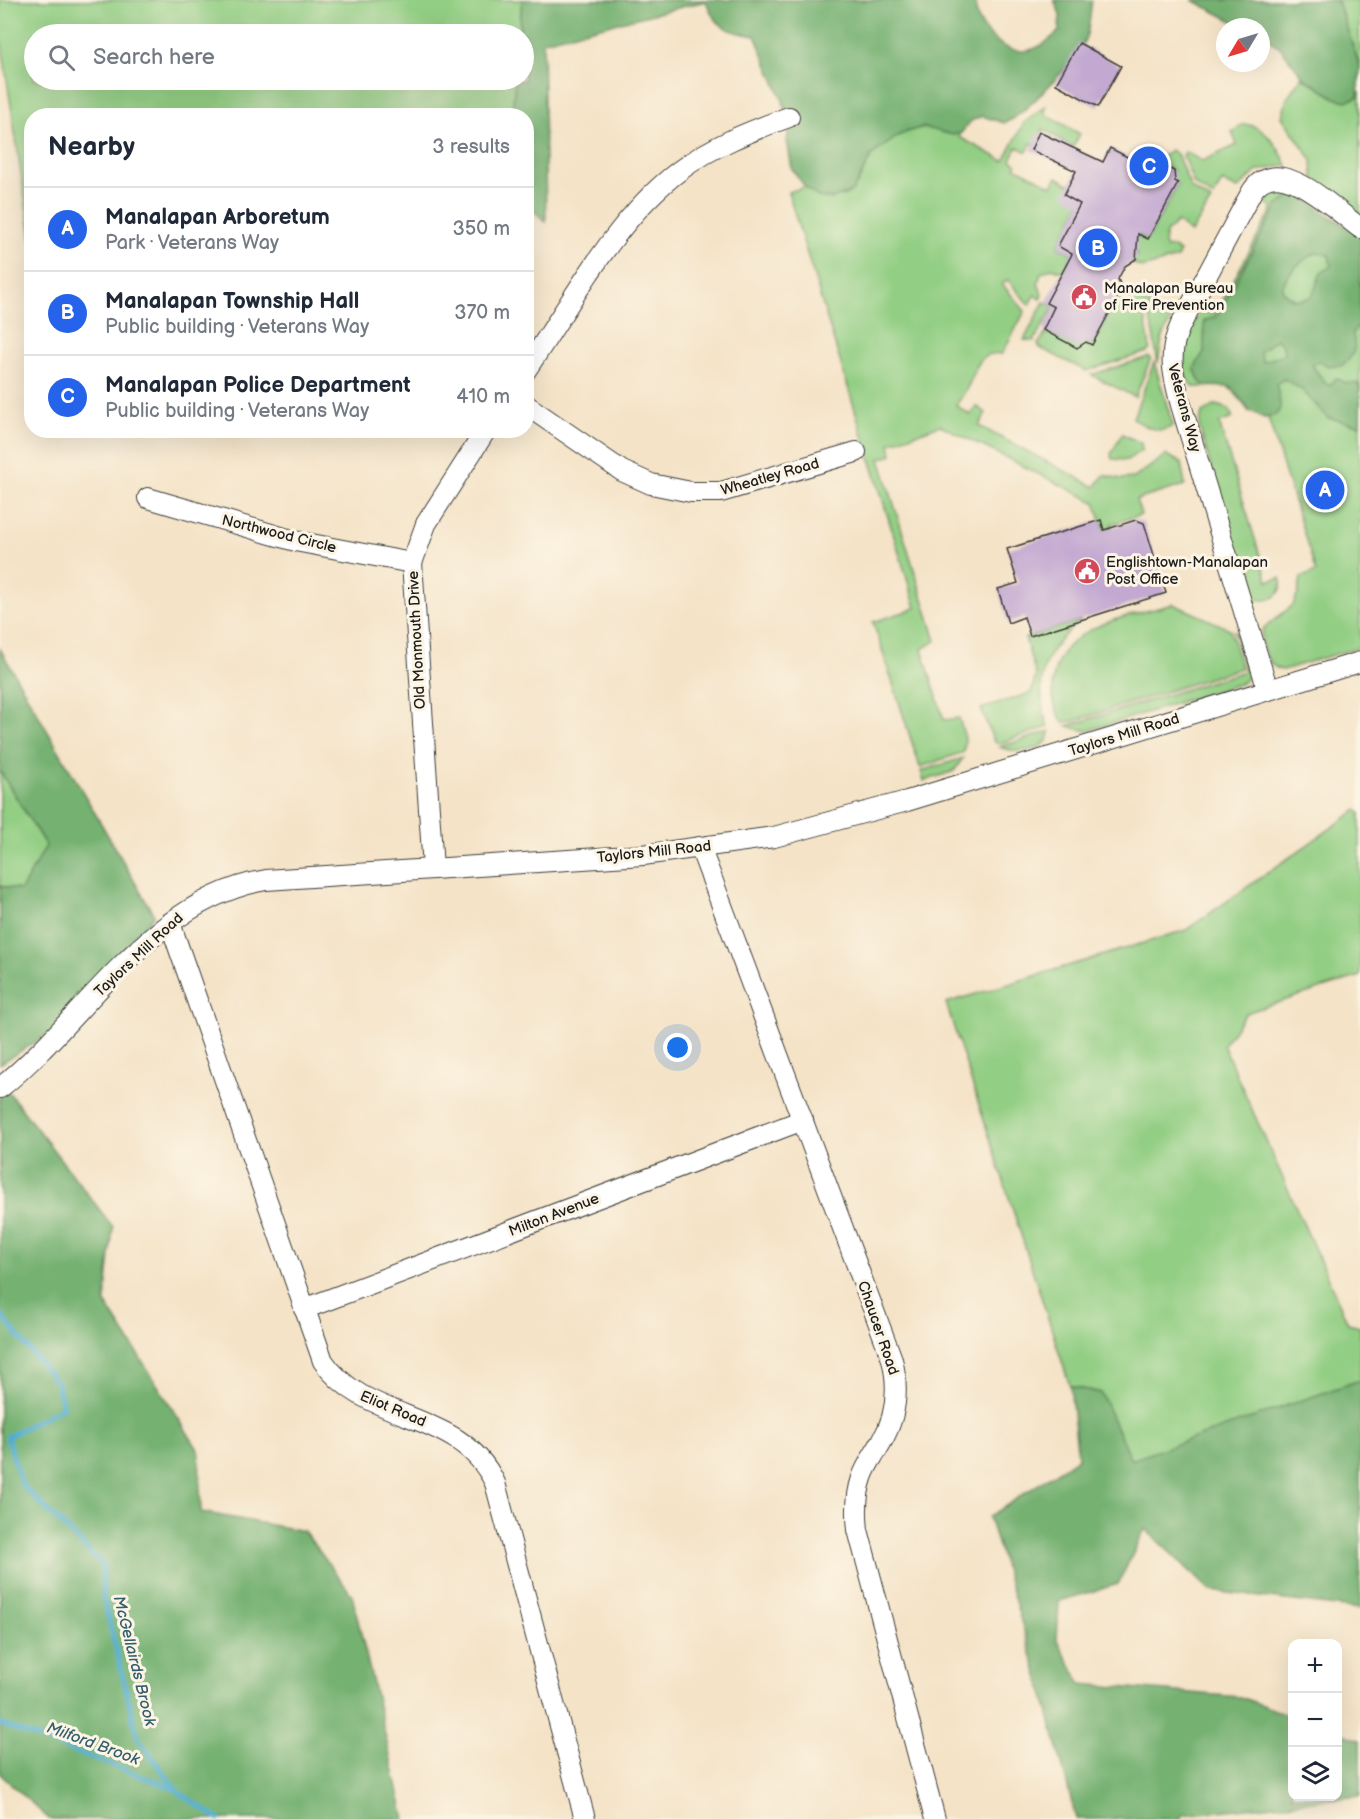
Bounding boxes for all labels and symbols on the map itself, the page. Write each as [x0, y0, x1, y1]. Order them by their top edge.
north arrow [1216, 18, 1270, 72]
pin: C [1130, 144, 1168, 188]
pin: B [1078, 226, 1118, 270]
place label: Manalapan Bureau of Fire Prevention [1104, 279, 1233, 315]
public building icon: Manalapan Bureau of Fire Prevention [1069, 282, 1099, 312]
street label: Veterans Way [1163, 362, 1205, 455]
street label: Wheatley Road [719, 454, 821, 500]
pin: A [1306, 468, 1344, 512]
street label: Northwood Circle [220, 511, 338, 557]
place label: Englishtown-Manalapan Post Office [1106, 553, 1268, 589]
public building icon: Englishtown-Manalapan Post Office [1072, 556, 1102, 586]
street label: Old Monmouth Drive [404, 570, 430, 710]
street label: Taylors Mill Road [1066, 709, 1182, 761]
street label: Taylors Mill Road [596, 837, 712, 867]
street label: Taylors Mill Road [91, 909, 187, 1001]
your location [663, 1033, 692, 1062]
street label: Milton Avenue [506, 1189, 602, 1241]
street label: Chaucer Road [853, 1278, 903, 1378]
street label: Eliot Road [357, 1387, 429, 1431]
water label: McGellairds Brook [109, 1594, 160, 1729]
water label: Milford Brook [44, 1718, 143, 1770]

